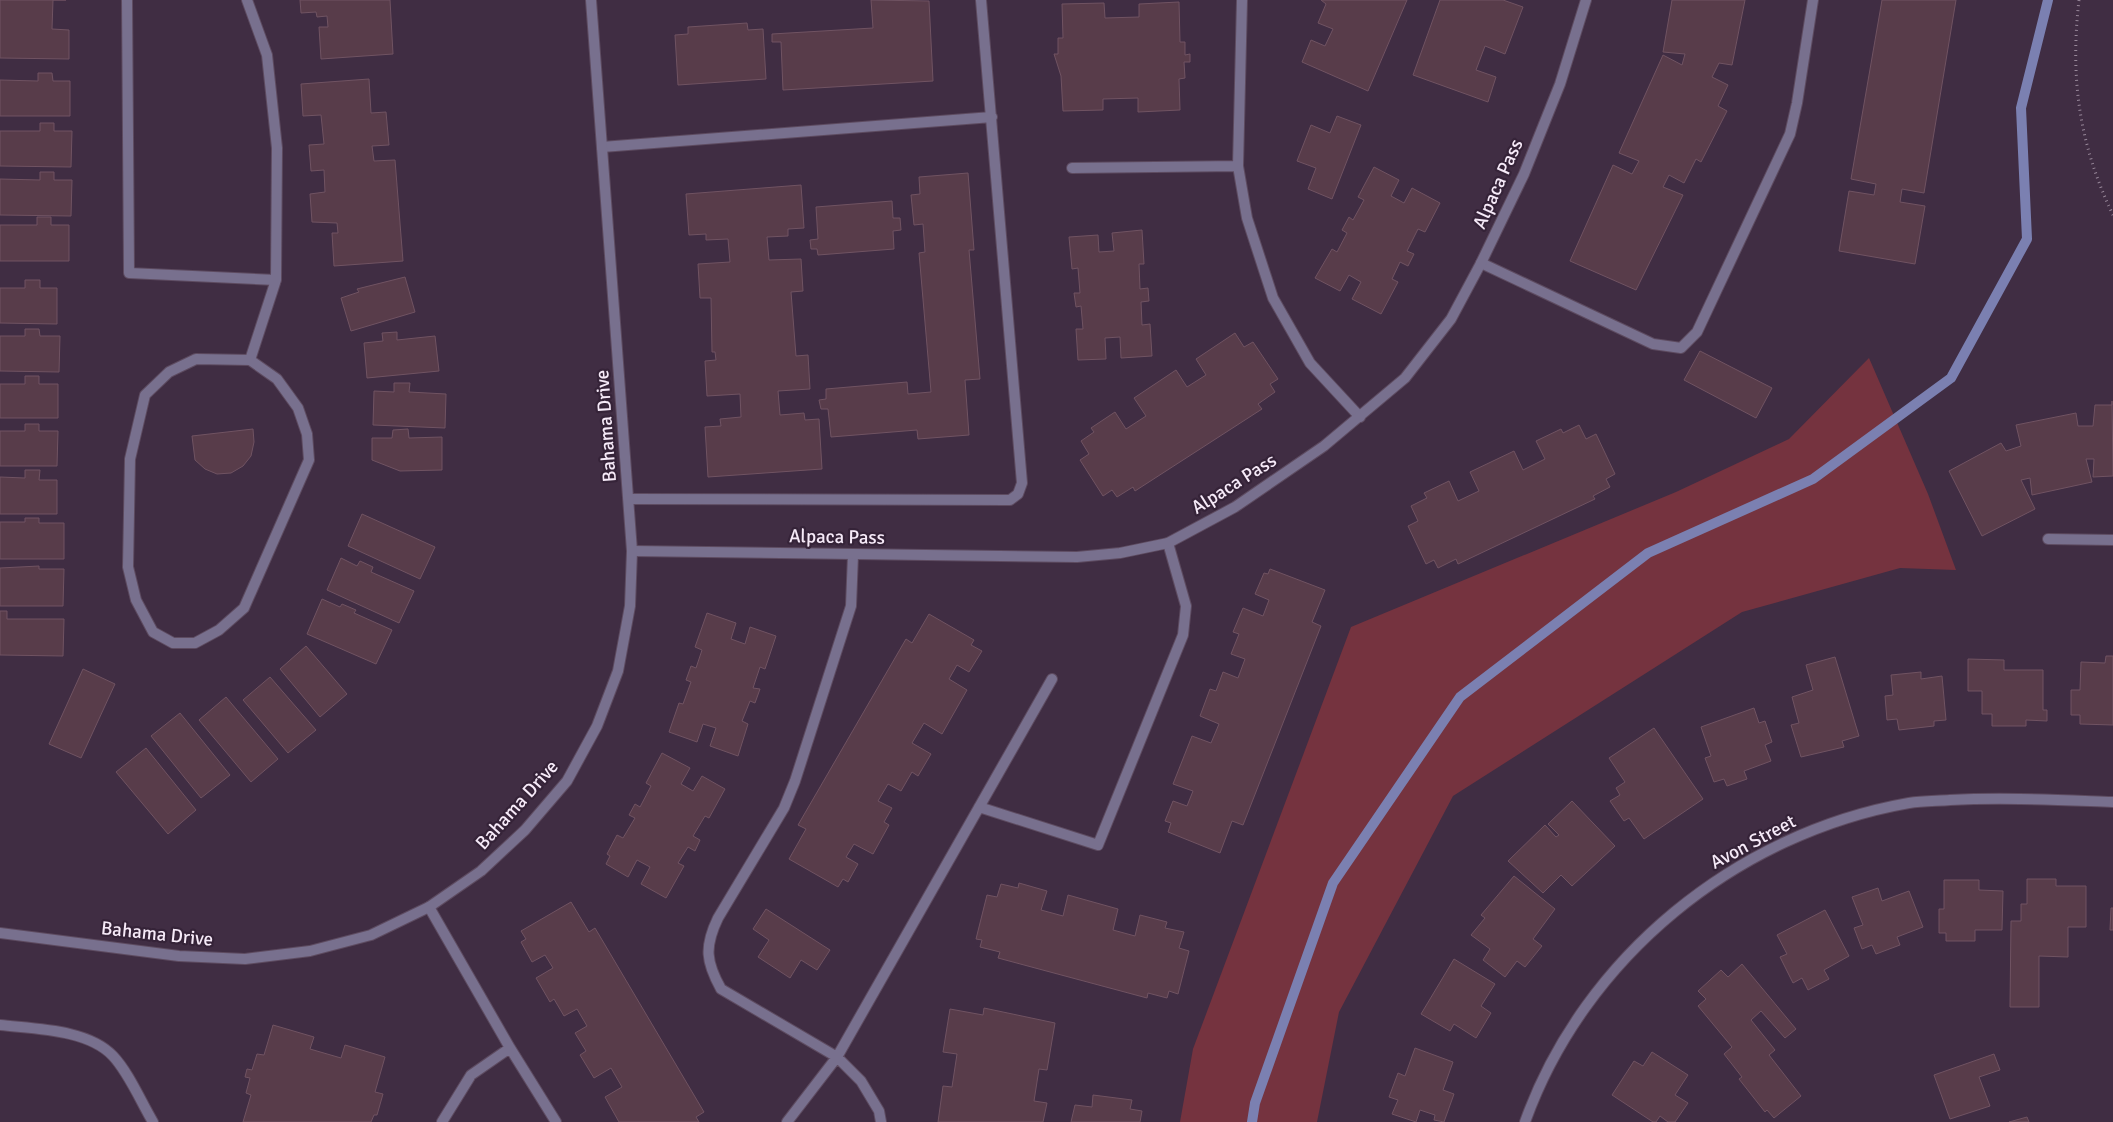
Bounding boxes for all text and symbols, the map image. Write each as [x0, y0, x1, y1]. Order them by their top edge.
street label: Alpaca Pass [1468, 135, 1528, 233]
street label: Bahama Drive [590, 369, 622, 483]
street label: Alpaca Pass [1187, 448, 1281, 520]
street label: Alpaca Pass [789, 524, 885, 550]
street label: Bahama Drive [470, 755, 564, 855]
street label: Avon Street [1706, 809, 1800, 875]
street label: Bahama Drive [100, 916, 214, 952]

